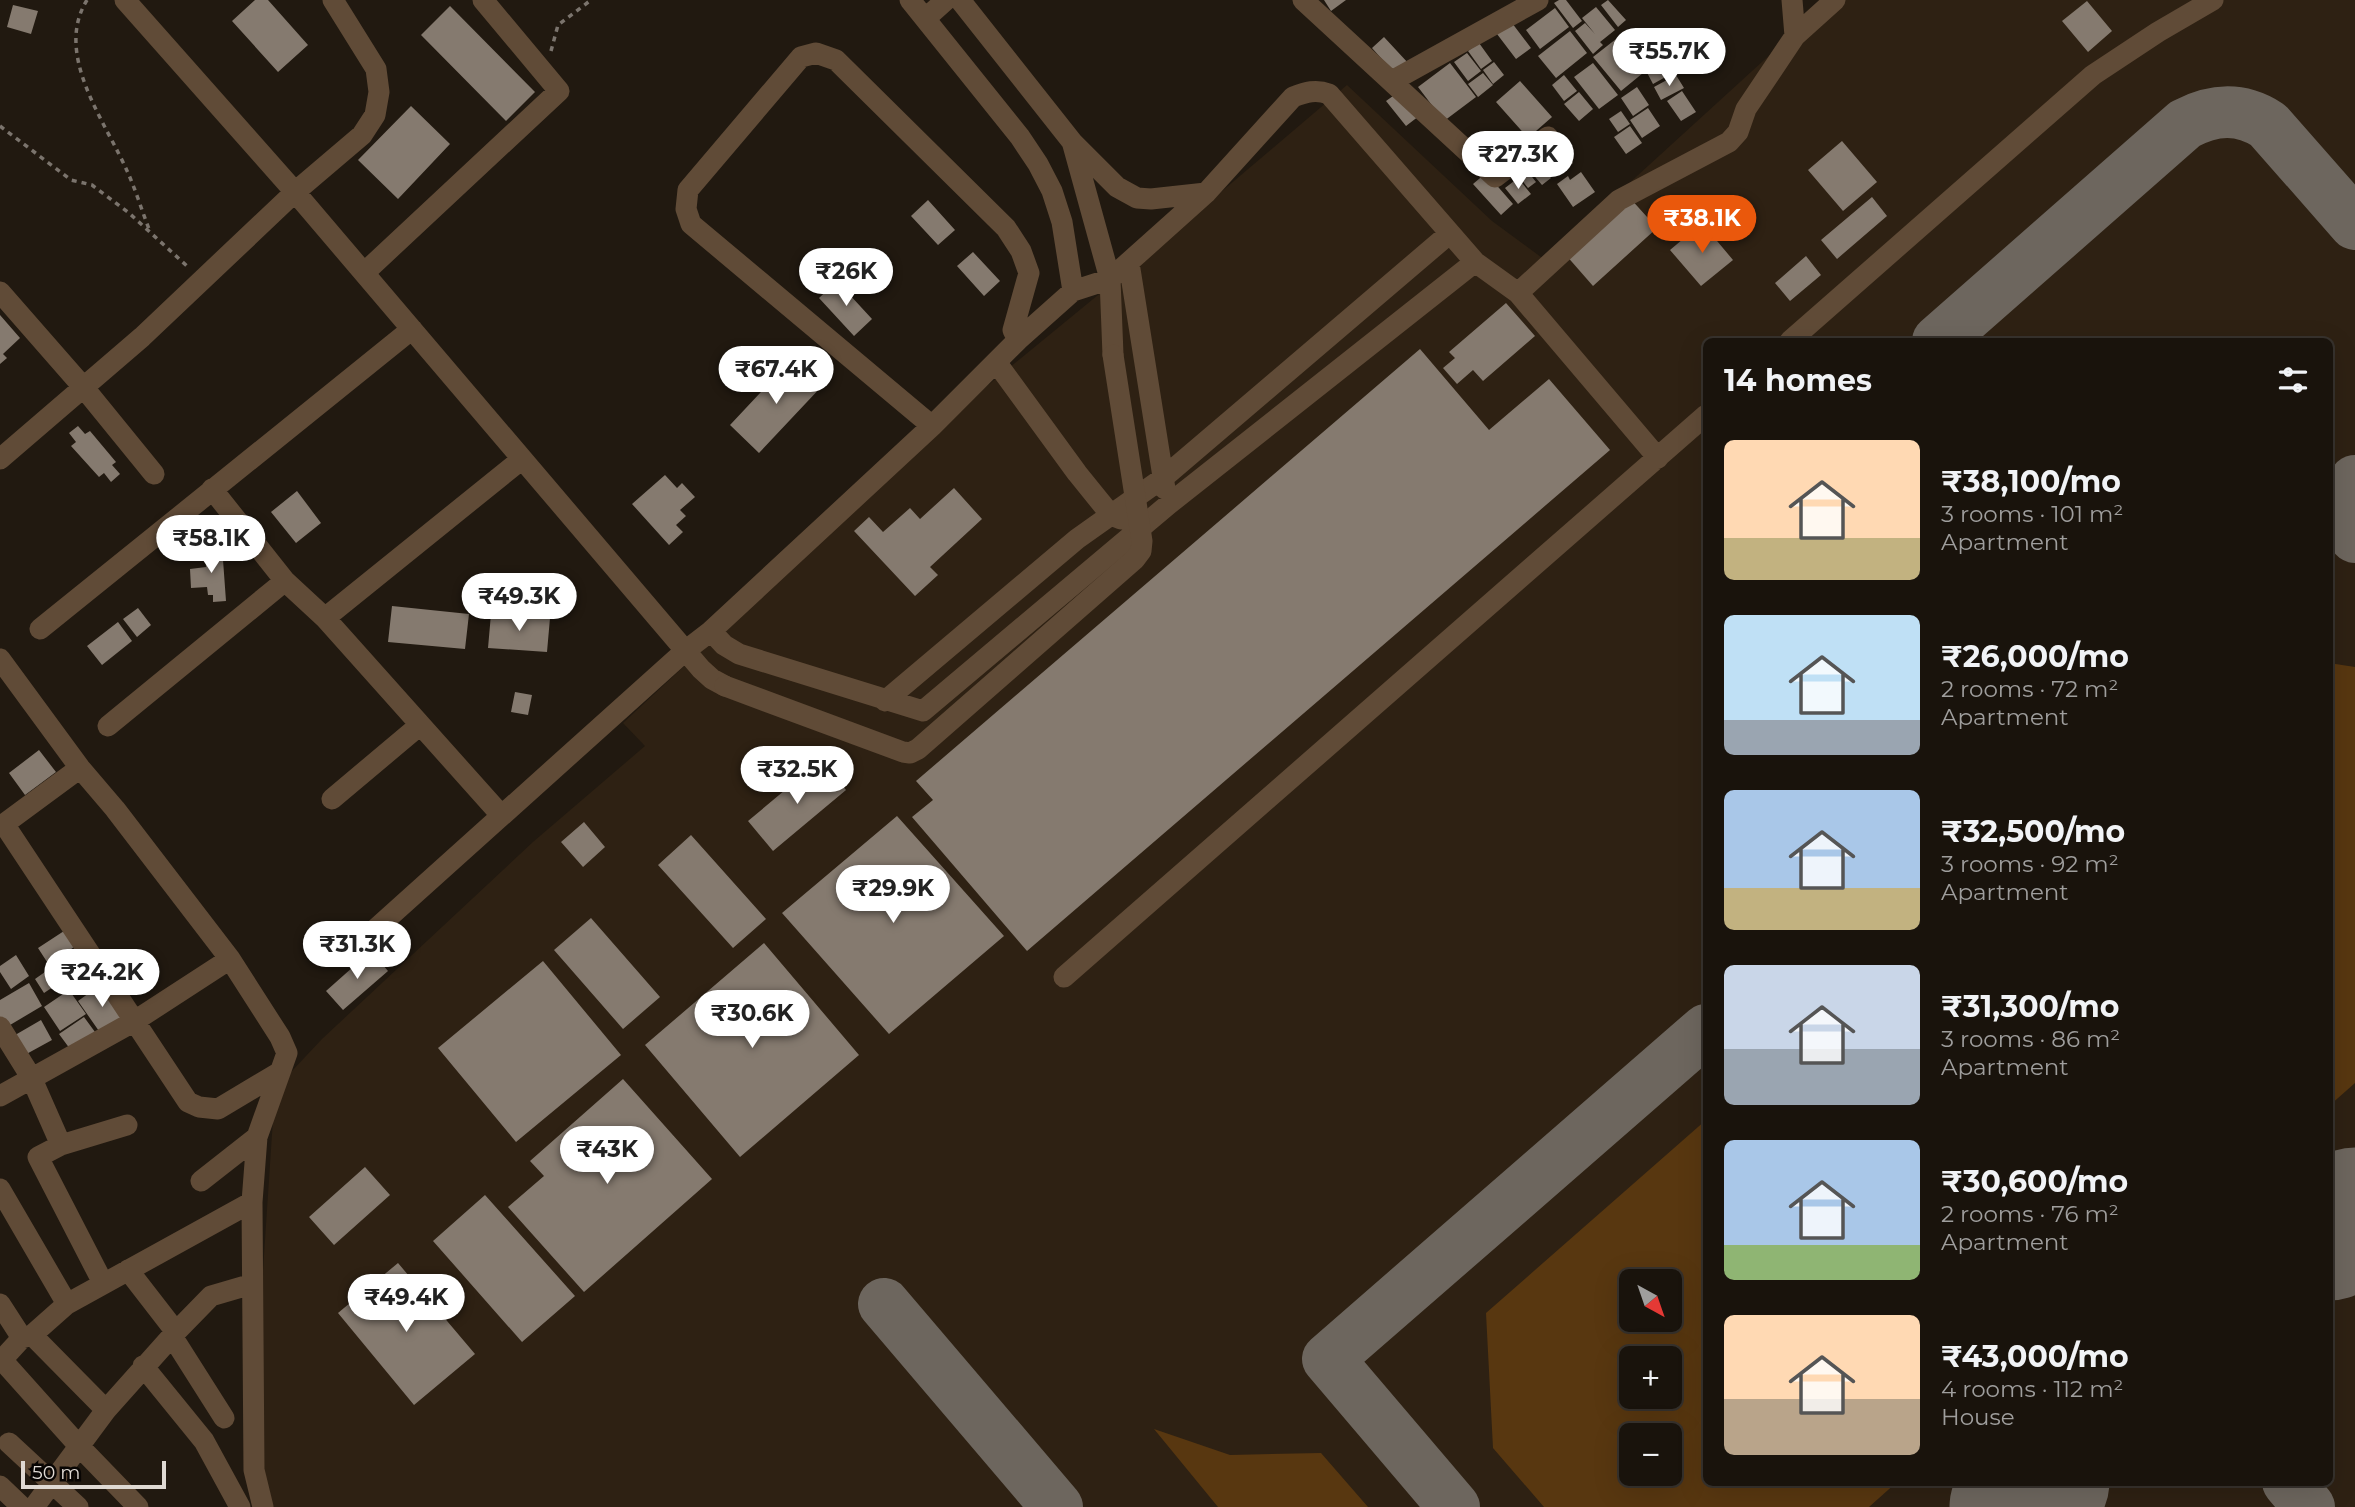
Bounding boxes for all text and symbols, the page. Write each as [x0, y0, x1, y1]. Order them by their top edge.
pin: ₹55.7K [1612, 28, 1726, 88]
text: ₹55.7K [1629, 37, 1709, 65]
pin: ₹27.3K [1461, 132, 1575, 191]
text: ₹27.3K [1478, 140, 1558, 168]
pin: ₹38.1K [1645, 196, 1759, 255]
text: ₹38.1K [1663, 204, 1741, 232]
pin: ₹26K [805, 248, 887, 308]
text: ₹26K [815, 257, 877, 285]
pin: ₹67.4K [719, 346, 833, 406]
text: ₹67.4K [735, 355, 817, 383]
icon: filters [2274, 361, 2312, 399]
text: 14 homes [1724, 362, 1872, 399]
text: ₹38,100/mo [1941, 463, 2121, 500]
icon: home [1780, 468, 1864, 552]
text: 3 rooms · 101 m² [1941, 500, 2123, 528]
pin: ₹58.1K [154, 516, 268, 575]
text: ₹58.1K [172, 524, 250, 552]
text: Apartment [1941, 528, 2069, 556]
pin: ₹49.3K [462, 574, 576, 633]
text: ₹49.3K [478, 582, 560, 610]
text: ₹26,000/mo [1941, 638, 2129, 675]
icon: home [1780, 643, 1864, 727]
text: 2 rooms · 72 m² [1941, 675, 2118, 703]
text: Apartment [1941, 703, 2069, 731]
pin: ₹32.5K [740, 746, 854, 806]
text: ₹32.5K [757, 755, 837, 783]
text: ₹32,500/mo [1941, 813, 2125, 850]
icon: home [1780, 818, 1864, 902]
text: 3 rooms · 92 m² [1941, 850, 2119, 878]
pin: ₹29.9K [836, 866, 950, 925]
text: ₹29.9K [852, 874, 934, 902]
text: Apartment [1941, 878, 2069, 906]
pin: ₹31.3K [300, 922, 414, 981]
text: ₹31.3K [319, 930, 395, 958]
pin: ₹24.2K [45, 950, 159, 1009]
text: ₹24.2K [60, 958, 144, 986]
text: ₹31,300/mo [1941, 988, 2119, 1025]
pin: ₹30.6K [695, 990, 809, 1050]
icon: home [1780, 993, 1864, 1077]
text: ₹30.6K [711, 999, 793, 1027]
text: 3 rooms · 86 m² [1941, 1025, 2120, 1053]
text: Apartment [1941, 1053, 2069, 1081]
pin: ₹43K [566, 1126, 648, 1186]
text: ₹43K [576, 1135, 638, 1163]
text: ₹30,600/mo [1941, 1163, 2128, 1200]
icon: home [1780, 1168, 1864, 1252]
text: 2 rooms · 76 m² [1941, 1200, 2119, 1228]
text: Apartment [1941, 1228, 2069, 1256]
north arrow [1619, 1269, 1682, 1332]
map controls [1619, 1269, 1682, 1486]
pin: ₹49.4K [349, 1274, 463, 1334]
text: ₹49.4K [364, 1283, 448, 1311]
text: ₹43,000/mo [1941, 1338, 2129, 1375]
icon: home [1780, 1343, 1864, 1427]
button: + [1619, 1346, 1682, 1409]
text: 4 rooms · 112 m² [1941, 1375, 2123, 1403]
text: House [1941, 1403, 2015, 1431]
button: − [1619, 1423, 1682, 1486]
scale bar [21, 1458, 166, 1490]
text: 50 m [32, 1461, 80, 1484]

